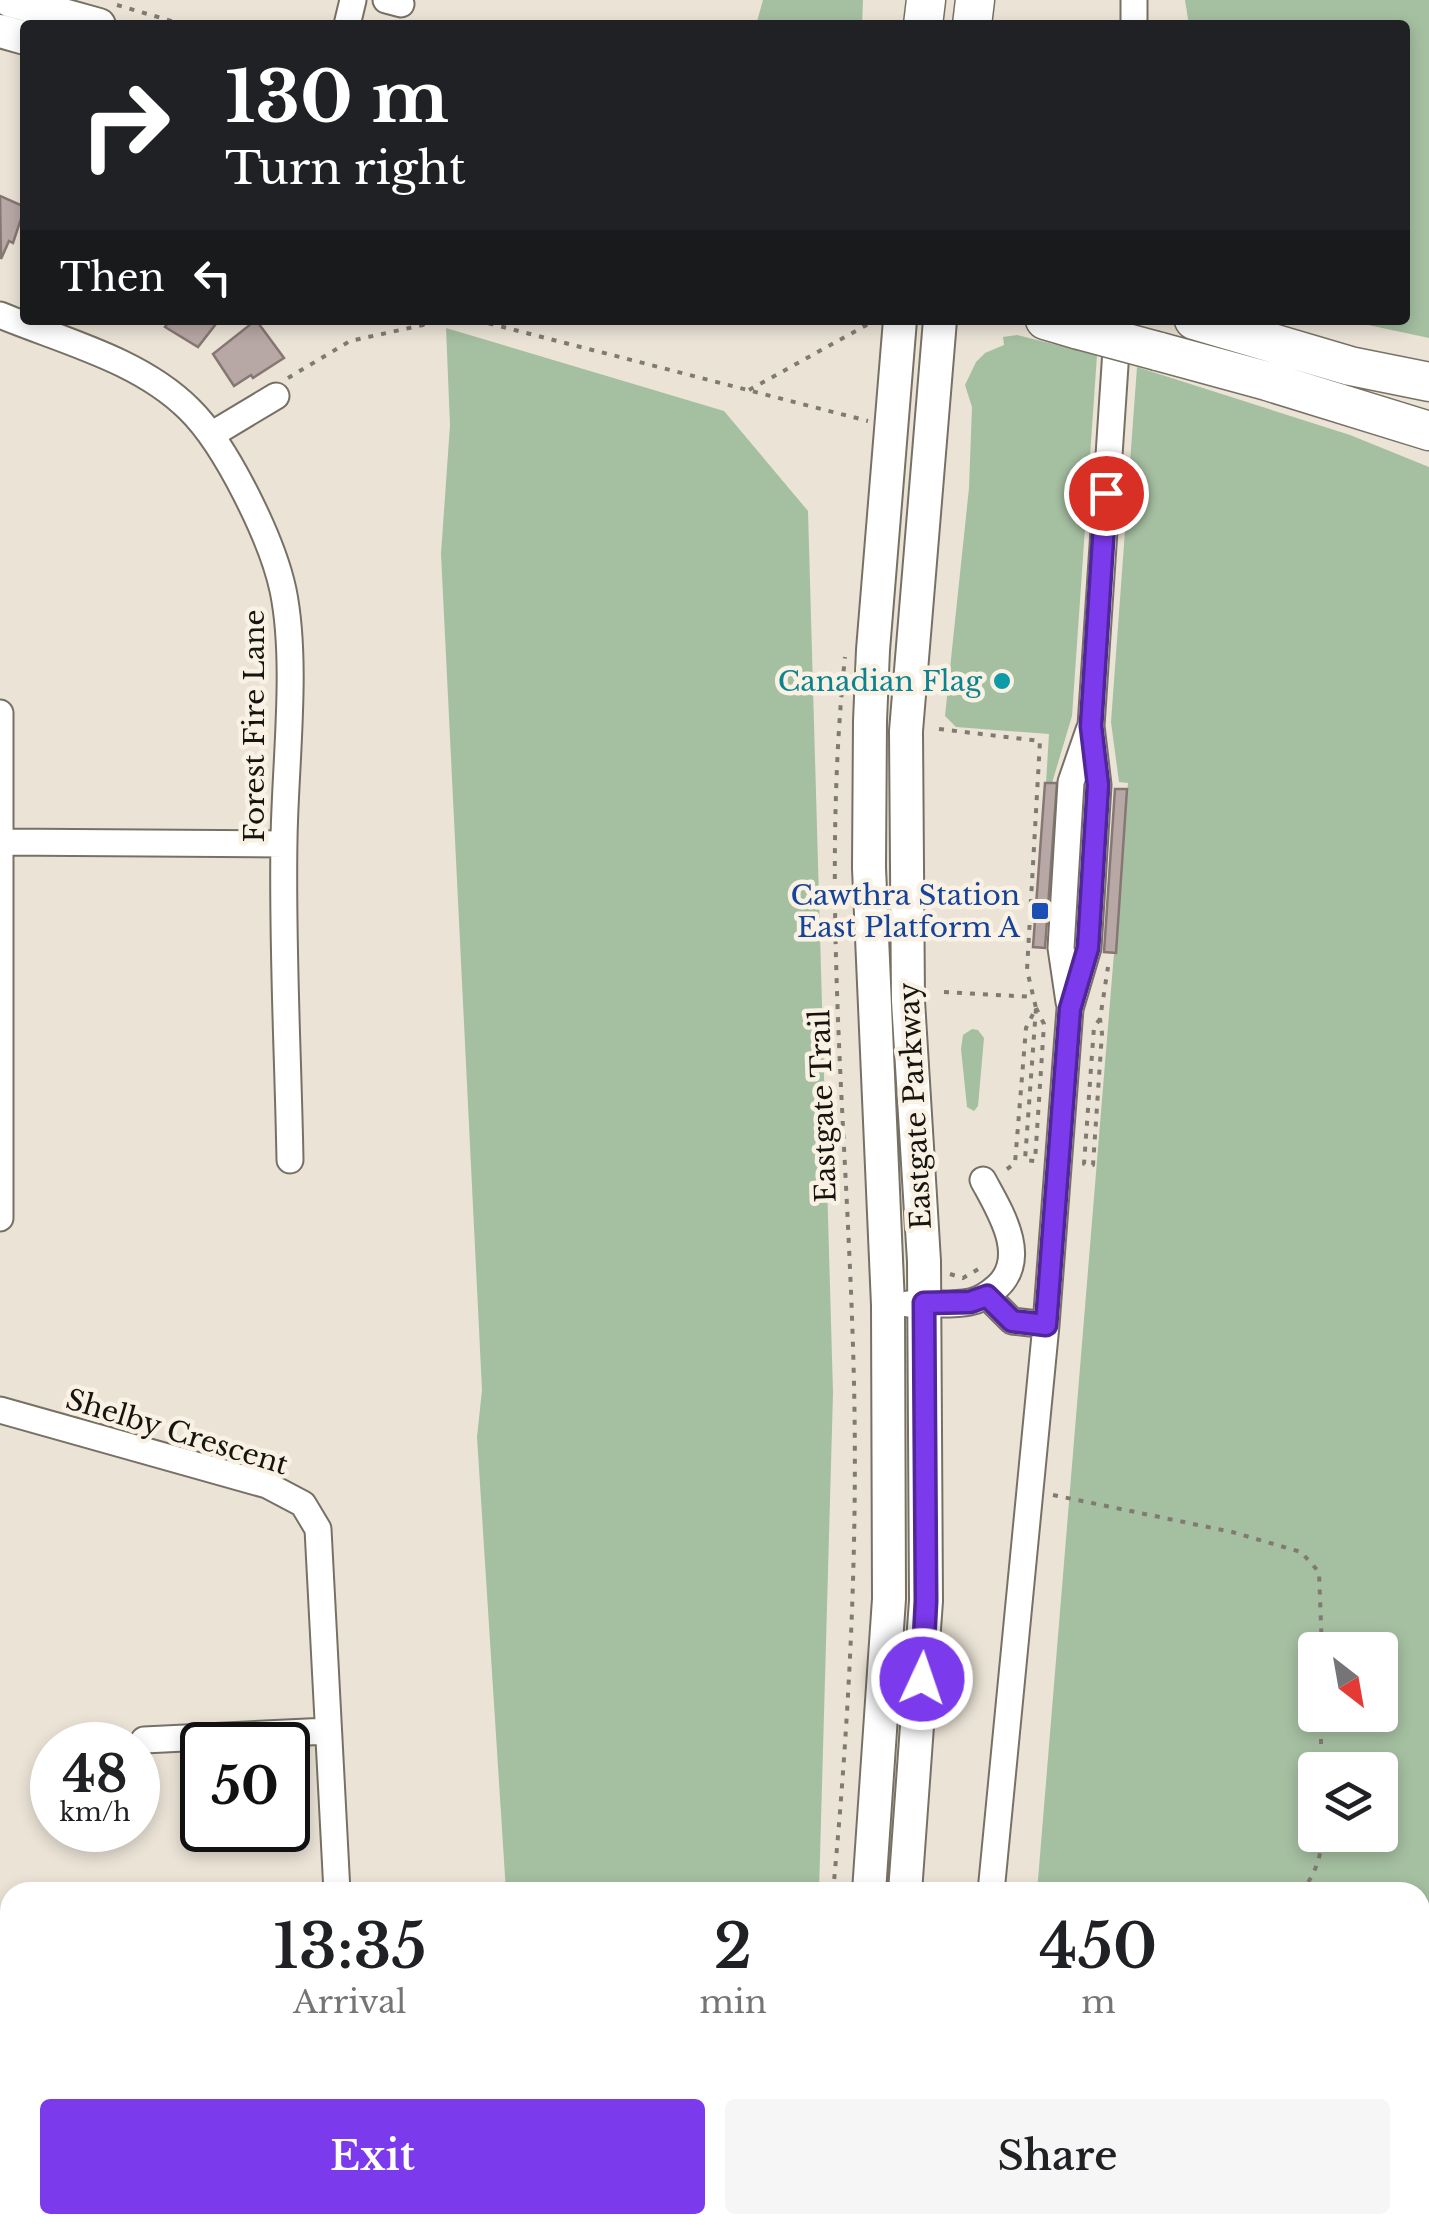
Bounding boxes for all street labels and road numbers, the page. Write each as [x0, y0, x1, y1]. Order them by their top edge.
street label: Forest Fire Lane [237, 610, 272, 843]
street label: Eastgate Parkway [891, 981, 939, 1230]
street label: Eastgate Trail [802, 1009, 844, 1203]
street label: Shelby Crescent [62, 1382, 293, 1483]

